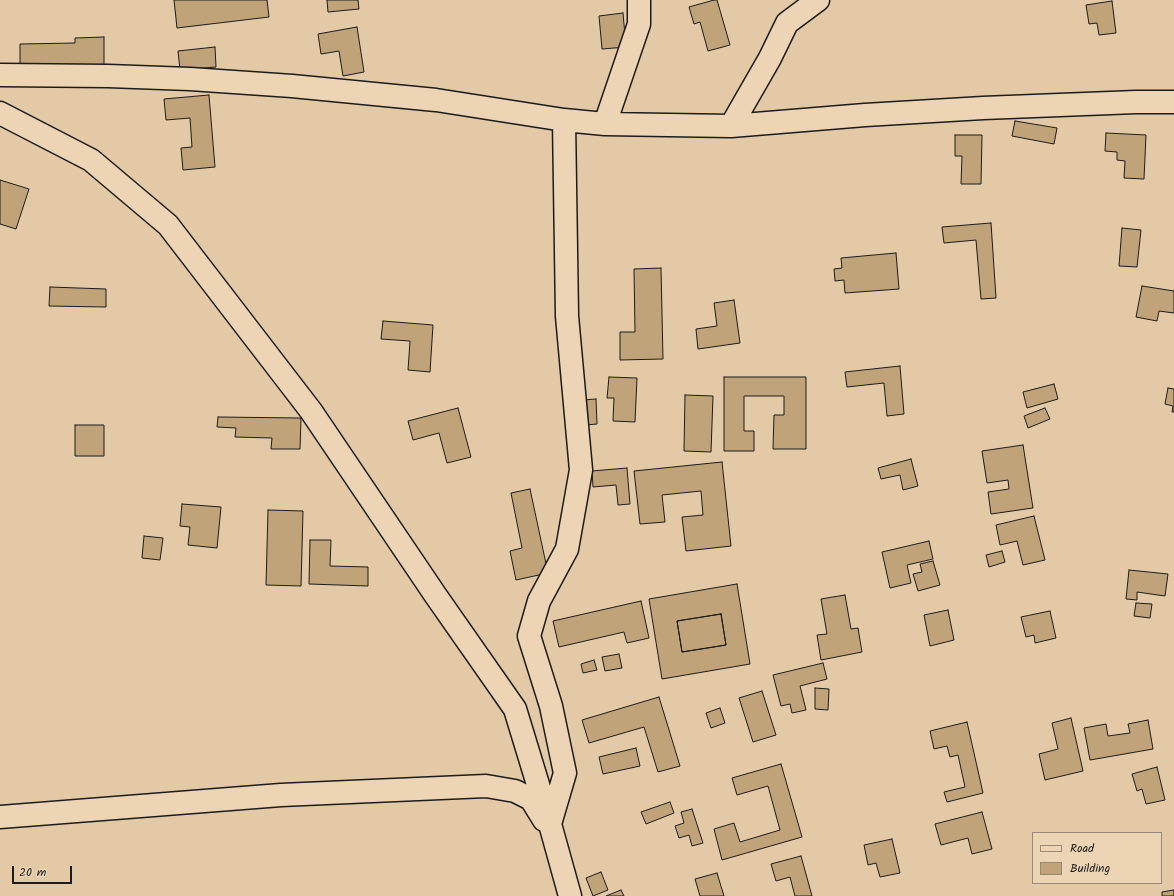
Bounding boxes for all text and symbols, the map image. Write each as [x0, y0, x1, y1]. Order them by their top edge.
legend [1032, 832, 1162, 884]
text: Road [1070, 839, 1094, 858]
scale bar [14, 858, 74, 884]
text: Building [1070, 859, 1110, 878]
text: 20 m [19, 863, 46, 882]

